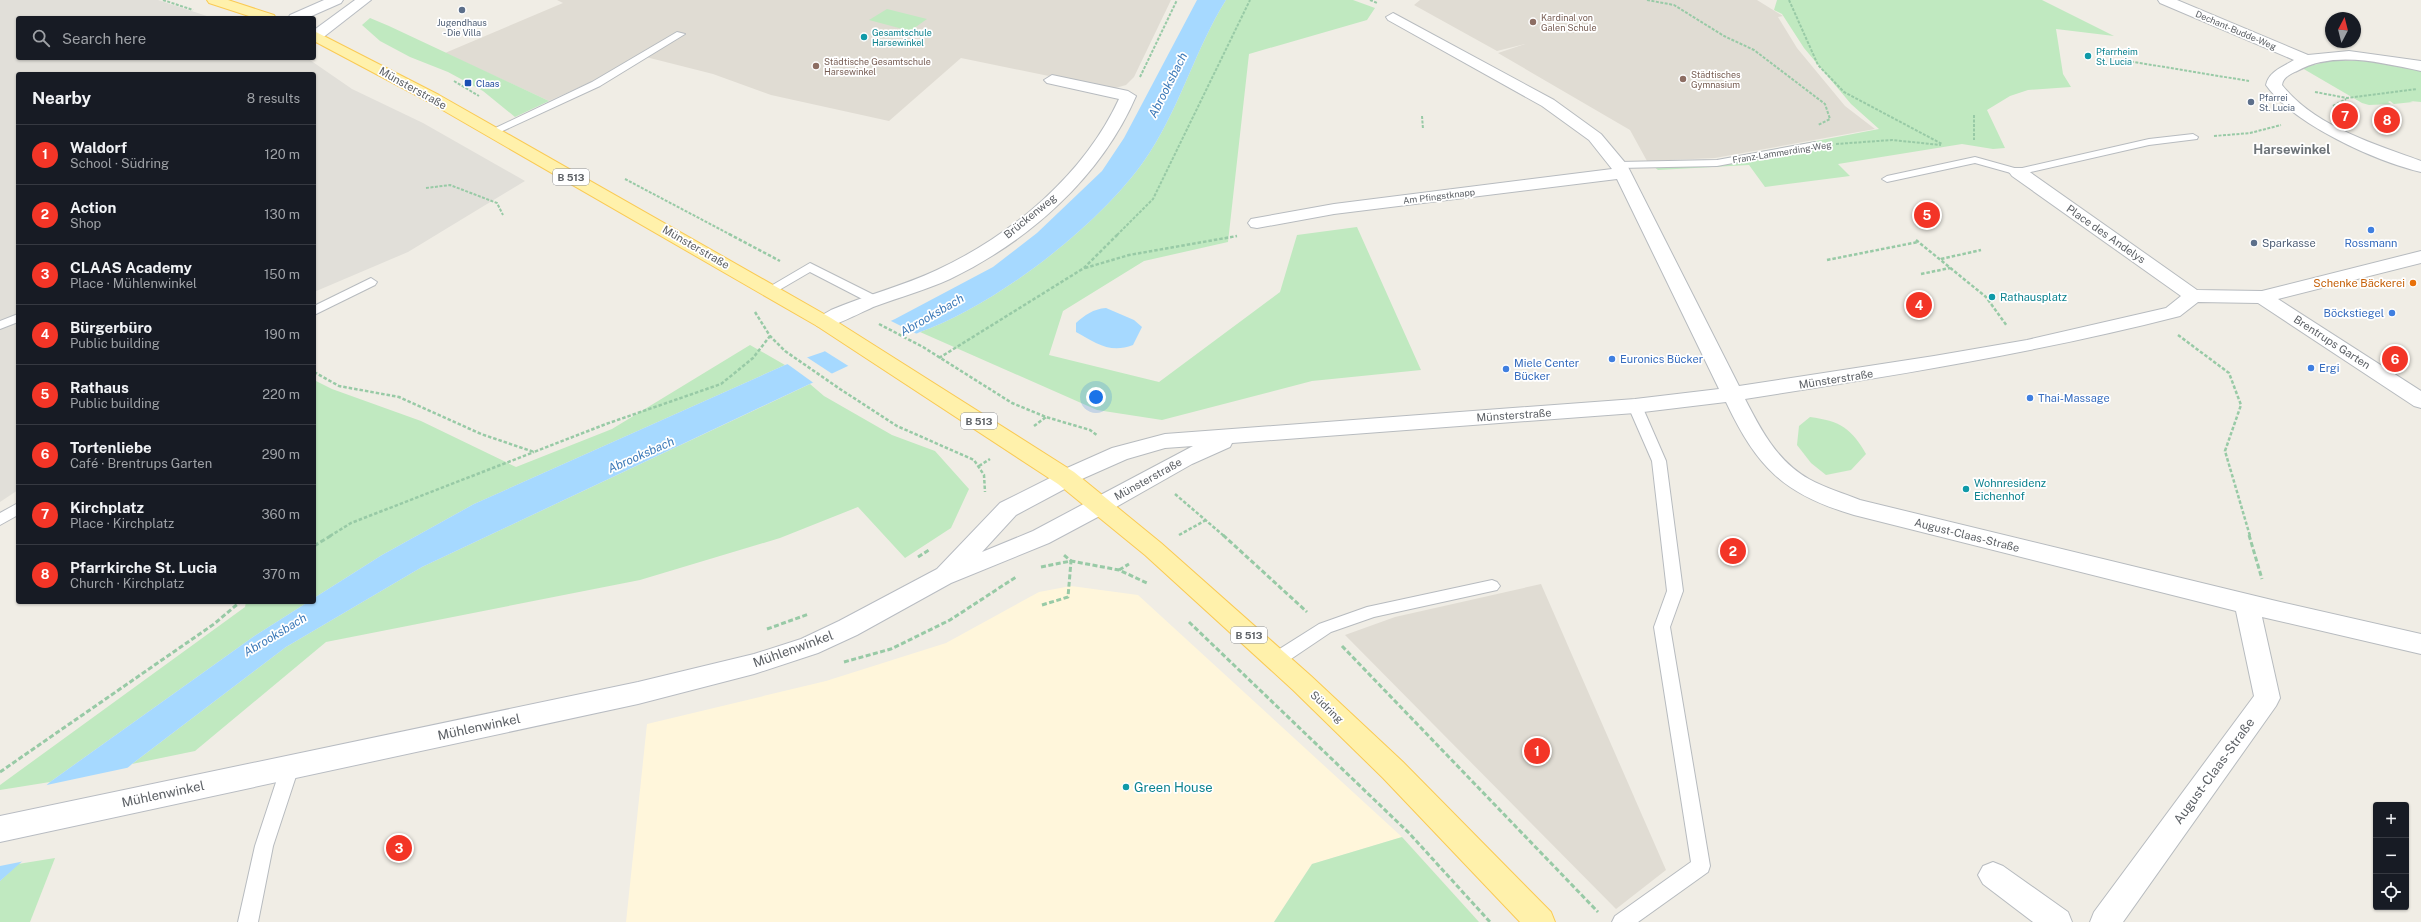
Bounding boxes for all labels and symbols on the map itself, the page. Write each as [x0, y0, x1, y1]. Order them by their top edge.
marker: Jugendhaus - Die Villa [457, 5, 467, 15]
street label: Dechant-Budde-Weg [2194, 8, 2278, 52]
place label: Kardinal von Galen Schule [1541, 12, 1596, 33]
north arrow [2325, 12, 2361, 48]
place label: Jugendhaus - Die Villa [437, 17, 487, 38]
marker: Kardinal von Galen Schule [1528, 17, 1538, 27]
place label: Gesamtschule Harsewinkel [872, 27, 932, 48]
marker: Gesamtschule Harsewinkel [859, 32, 869, 42]
place label: Pfarrheim St. Lucia [2096, 46, 2138, 67]
water label: Abrooksbach [1146, 50, 1190, 120]
marker: Pfarrheim St. Lucia [2083, 51, 2093, 61]
place label: Städtische Gesamtschule Harsewinkel [824, 56, 931, 77]
marker: Städtische Gesamtschule Harsewinkel [811, 61, 821, 71]
street label: Münsterstraße [377, 65, 449, 111]
place label: Städtisches Gymnasium [1691, 69, 1741, 90]
marker: Städtisches Gymnasium [1678, 74, 1688, 84]
marker: Claas [463, 78, 473, 88]
place label: Claas [476, 78, 500, 89]
place label: Pfarrei St. Lucia [2259, 92, 2295, 113]
marker: Pfarrei St. Lucia [2246, 97, 2256, 107]
pin: 7 [2332, 101, 2358, 131]
pin: 8 [2374, 105, 2400, 135]
street label: Franz-Lammerding-Weg [1732, 139, 1833, 165]
district label: Harsewinkel [2253, 142, 2331, 157]
road number: B 513 [553, 169, 589, 185]
street label: Am Pfingstknapp [1402, 186, 1476, 206]
street label: Brückenweg [1001, 191, 1059, 241]
pin: 5 [1914, 200, 1940, 230]
street label: Place des Andelys [2064, 202, 2148, 266]
street label: Münsterstraße [660, 223, 732, 271]
marker: Rossmann [2366, 225, 2376, 235]
place label: Sparkasse [2262, 237, 2316, 249]
place label: Rossmann [2345, 237, 2397, 249]
marker: Sparkasse [2249, 238, 2259, 248]
place label: Schenke Bäckerei [2313, 277, 2405, 289]
marker: Schenke Bäckerei [2408, 278, 2418, 288]
pin: 4 [1906, 290, 1932, 320]
water label: Abrooksbach [898, 291, 966, 339]
place label: Rathausplatz [2000, 291, 2067, 303]
marker: Rathausplatz [1987, 292, 1997, 302]
place label: Böckstiegel [2324, 307, 2384, 319]
marker: Böckstiegel [2387, 308, 2397, 318]
street label: Brentrups Garten [2292, 313, 2372, 371]
pin: 6 [2382, 344, 2408, 374]
place label: Euronics Bücker [1620, 353, 1703, 365]
marker: Euronics Bücker [1607, 354, 1617, 364]
place label: Miele Center Bücker [1514, 357, 1579, 382]
place label: Ergi [2319, 362, 2339, 374]
marker: Ergi [2306, 363, 2316, 373]
marker: Miele Center Bücker [1501, 364, 1511, 374]
street label: Münsterstraße [1798, 367, 1874, 391]
your location [1086, 387, 1106, 407]
place label: Thai-Massage [2038, 392, 2110, 404]
marker: Thai-Massage [2025, 393, 2035, 403]
street label: Münsterstraße [1476, 406, 1552, 424]
road number: B 513 [961, 413, 997, 429]
water label: Abrooksbach [606, 434, 676, 476]
street label: Münsterstraße [1112, 456, 1184, 502]
place label: Wohnresidenz Eichenhof [1974, 477, 2046, 502]
marker: Wohnresidenz Eichenhof [1961, 484, 1971, 494]
street label: August-Claas-Straße [1913, 516, 2021, 554]
pin: 2 [1720, 536, 1746, 566]
water label: Abrooksbach [241, 611, 309, 659]
road number: B 513 [1231, 627, 1267, 643]
street label: Mühlenwinkel [751, 628, 835, 670]
street label: Südring [1308, 689, 1346, 726]
street label: Mühlenwinkel [436, 711, 522, 743]
street label: August-Claas-Straße [2170, 715, 2258, 827]
pin: 1 [1524, 736, 1550, 766]
street label: Mühlenwinkel [120, 778, 206, 810]
place label: Green House [1134, 780, 1213, 795]
marker: Green House [1121, 782, 1131, 792]
pin: 3 [386, 833, 412, 863]

